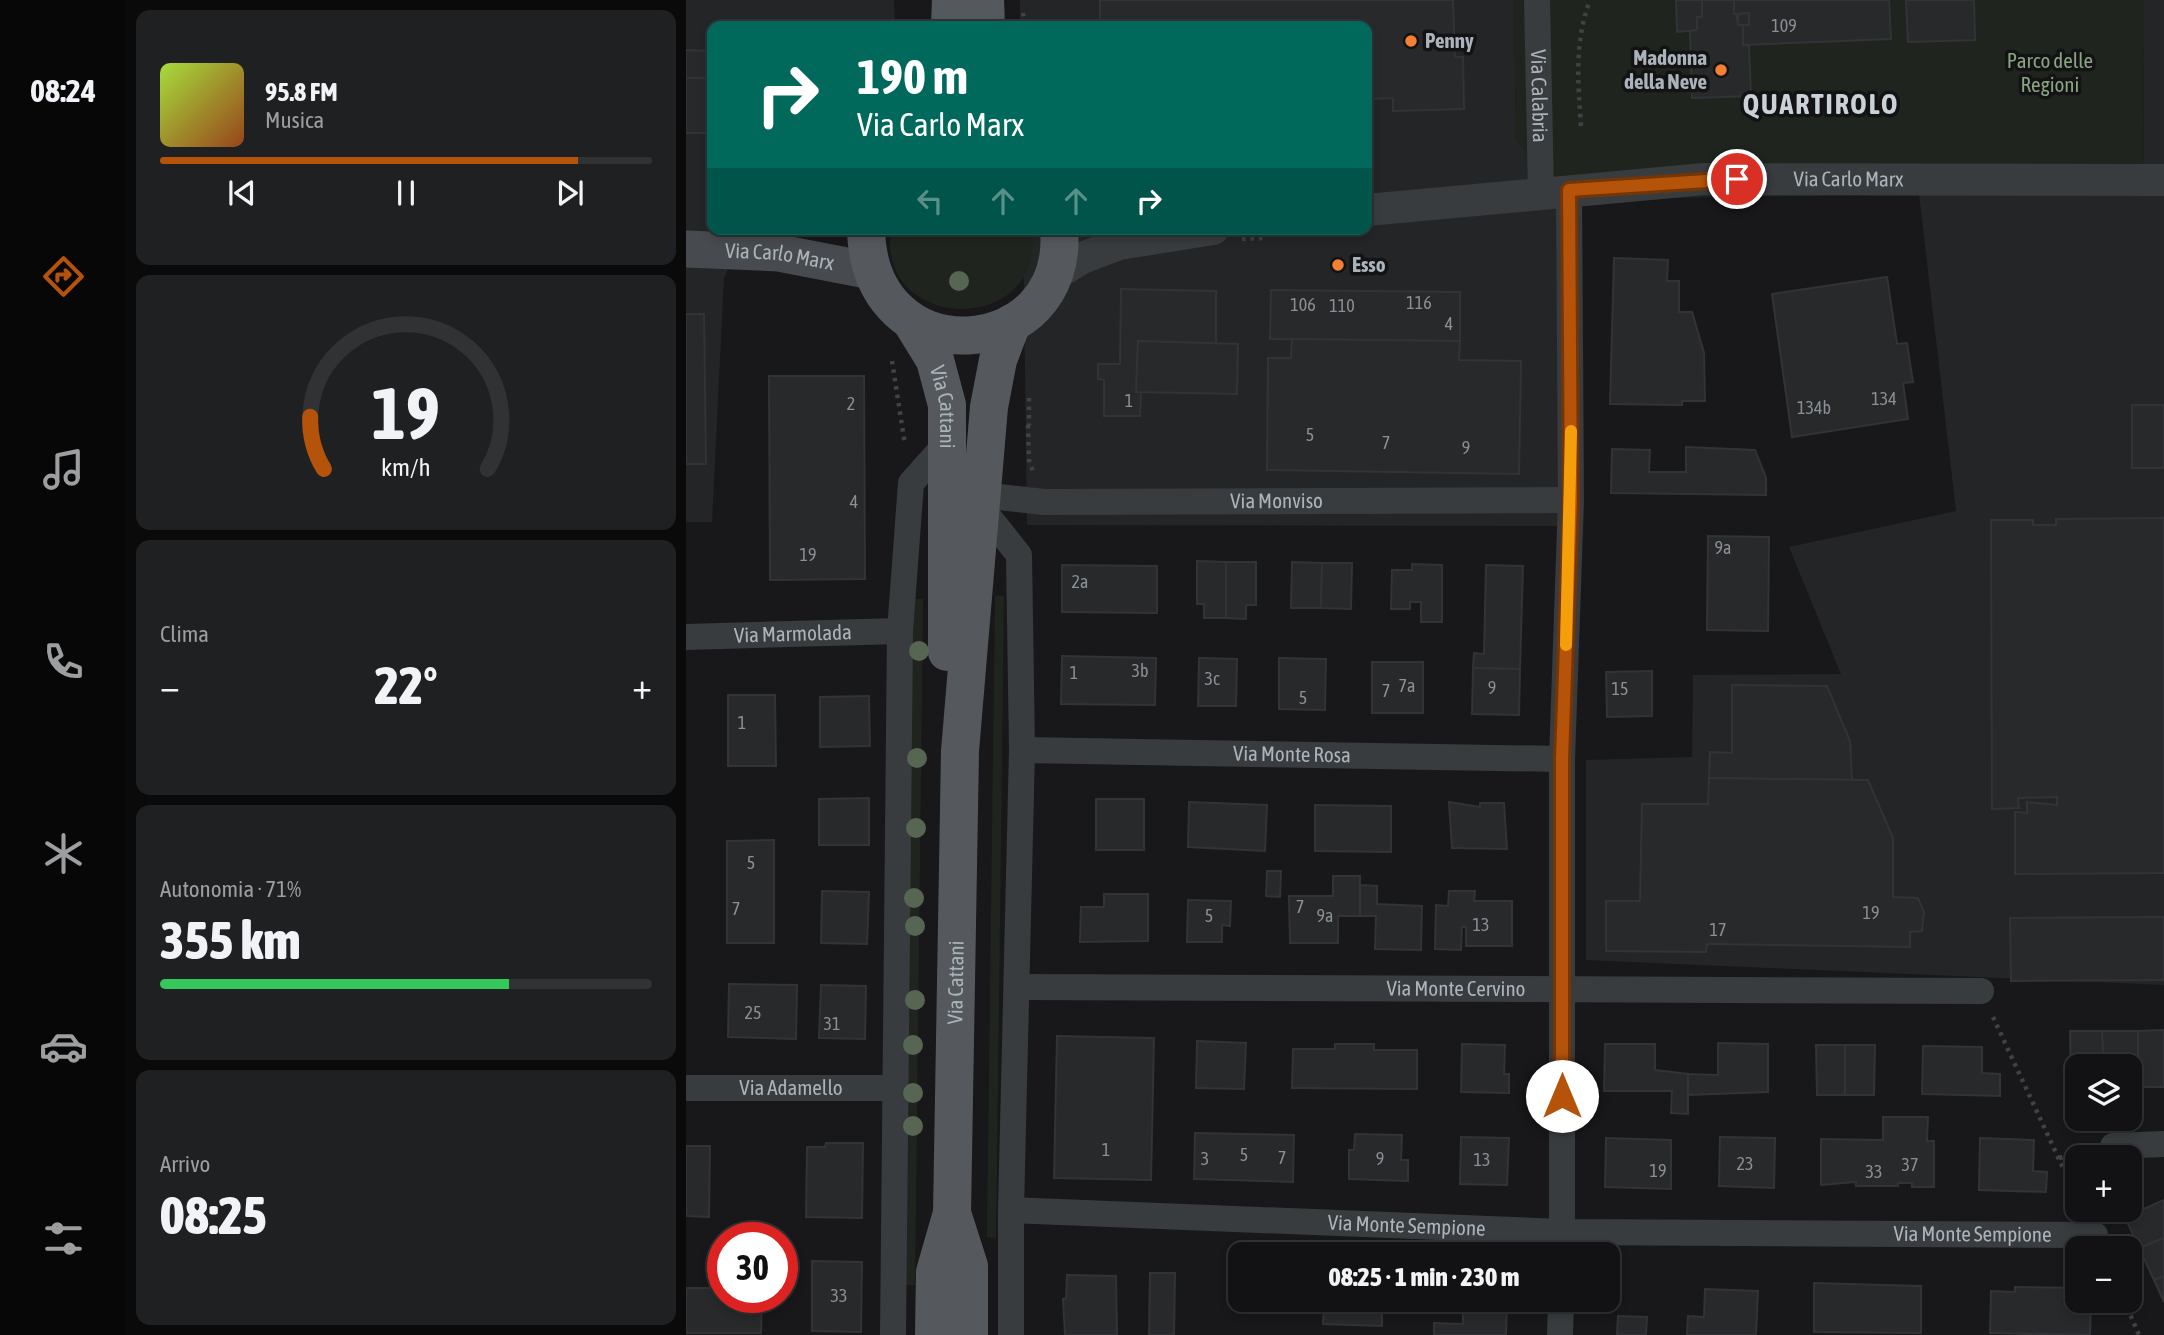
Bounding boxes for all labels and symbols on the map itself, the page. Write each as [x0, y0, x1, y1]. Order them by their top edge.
house number: 109 [1771, 15, 1797, 36]
place label: Penny [1425, 28, 1474, 52]
marker: Penny [1403, 33, 1419, 49]
place label: Madonna della Neve [1624, 45, 1707, 93]
park label: Parco delle Regioni [2007, 48, 2093, 96]
street label: Via Calabria [1527, 49, 1553, 143]
marker: Madonna della Neve [1713, 62, 1729, 78]
district label: QUARTIROLO [1743, 88, 1899, 120]
pin [1707, 149, 1767, 209]
street label: Via Carlo Marx [1794, 166, 1904, 190]
street label: Via Carlo Marx [725, 238, 837, 275]
place label: Esso [1352, 252, 1386, 276]
marker: Esso [1330, 257, 1346, 273]
house number: 116 [1406, 292, 1432, 313]
house number: 106 [1290, 294, 1316, 315]
house number: 110 [1329, 295, 1355, 316]
house number: 4 [1445, 313, 1453, 334]
street label: Via Cattani [926, 363, 960, 449]
house number: 134 [1871, 388, 1897, 409]
house number: 1 [1125, 390, 1133, 411]
house number: 2 [847, 393, 855, 414]
house number: 134b [1797, 397, 1831, 418]
house number: 5 [1306, 424, 1314, 445]
house number: 7 [1382, 432, 1390, 453]
house number: 9 [1462, 437, 1470, 458]
street label: Via Monviso [1230, 488, 1323, 512]
house number: 4 [850, 491, 858, 512]
house number: 9a [1715, 537, 1731, 558]
house number: 19 [800, 544, 816, 565]
house number: 2a [1072, 571, 1088, 592]
street label: Via Marmolada [734, 619, 852, 647]
house number: 3b [1132, 660, 1149, 681]
house number: 1 [1070, 662, 1078, 683]
house number: 3c [1204, 668, 1220, 689]
house number: 7a [1399, 675, 1415, 696]
house number: 9 [1488, 677, 1496, 698]
house number: 15 [1612, 678, 1628, 699]
house number: 7 [1382, 680, 1390, 701]
house number: 5 [1299, 687, 1307, 708]
house number: 1 [738, 712, 746, 733]
street label: Via Monte Rosa [1233, 741, 1351, 766]
house number: 5 [747, 852, 755, 873]
house number: 7 [1296, 896, 1304, 917]
house number: 7 [732, 898, 740, 919]
house number: 19 [1863, 902, 1879, 923]
house number: 5 [1205, 905, 1213, 926]
house number: 9a [1317, 905, 1333, 926]
house number: 13 [1473, 914, 1489, 935]
house number: 17 [1710, 919, 1726, 940]
street label: Via Cattani [942, 940, 968, 1025]
street label: Via Monte Cervino [1386, 976, 1526, 1000]
house number: 25 [745, 1002, 761, 1023]
house number: 31 [824, 1013, 840, 1034]
position arrow [1525, 1059, 1599, 1133]
street label: Via Adamello [739, 1075, 843, 1099]
house number: 1 [1102, 1139, 1110, 1160]
house number: 5 [1240, 1144, 1248, 1165]
house number: 7 [1278, 1147, 1286, 1168]
house number: 3 [1201, 1148, 1209, 1169]
house number: 9 [1376, 1148, 1384, 1169]
house number: 13 [1474, 1149, 1490, 1170]
house number: 23 [1737, 1153, 1753, 1174]
house number: 37 [1902, 1154, 1918, 1175]
house number: 19 [1650, 1160, 1666, 1181]
house number: 33 [1866, 1161, 1882, 1182]
street label: Via Monte Sempione [1327, 1210, 1486, 1240]
street label: Via Monte Sempione [1893, 1221, 2052, 1246]
speed limit sign: 30 [707, 1222, 798, 1313]
house number: 33 [831, 1285, 847, 1306]

